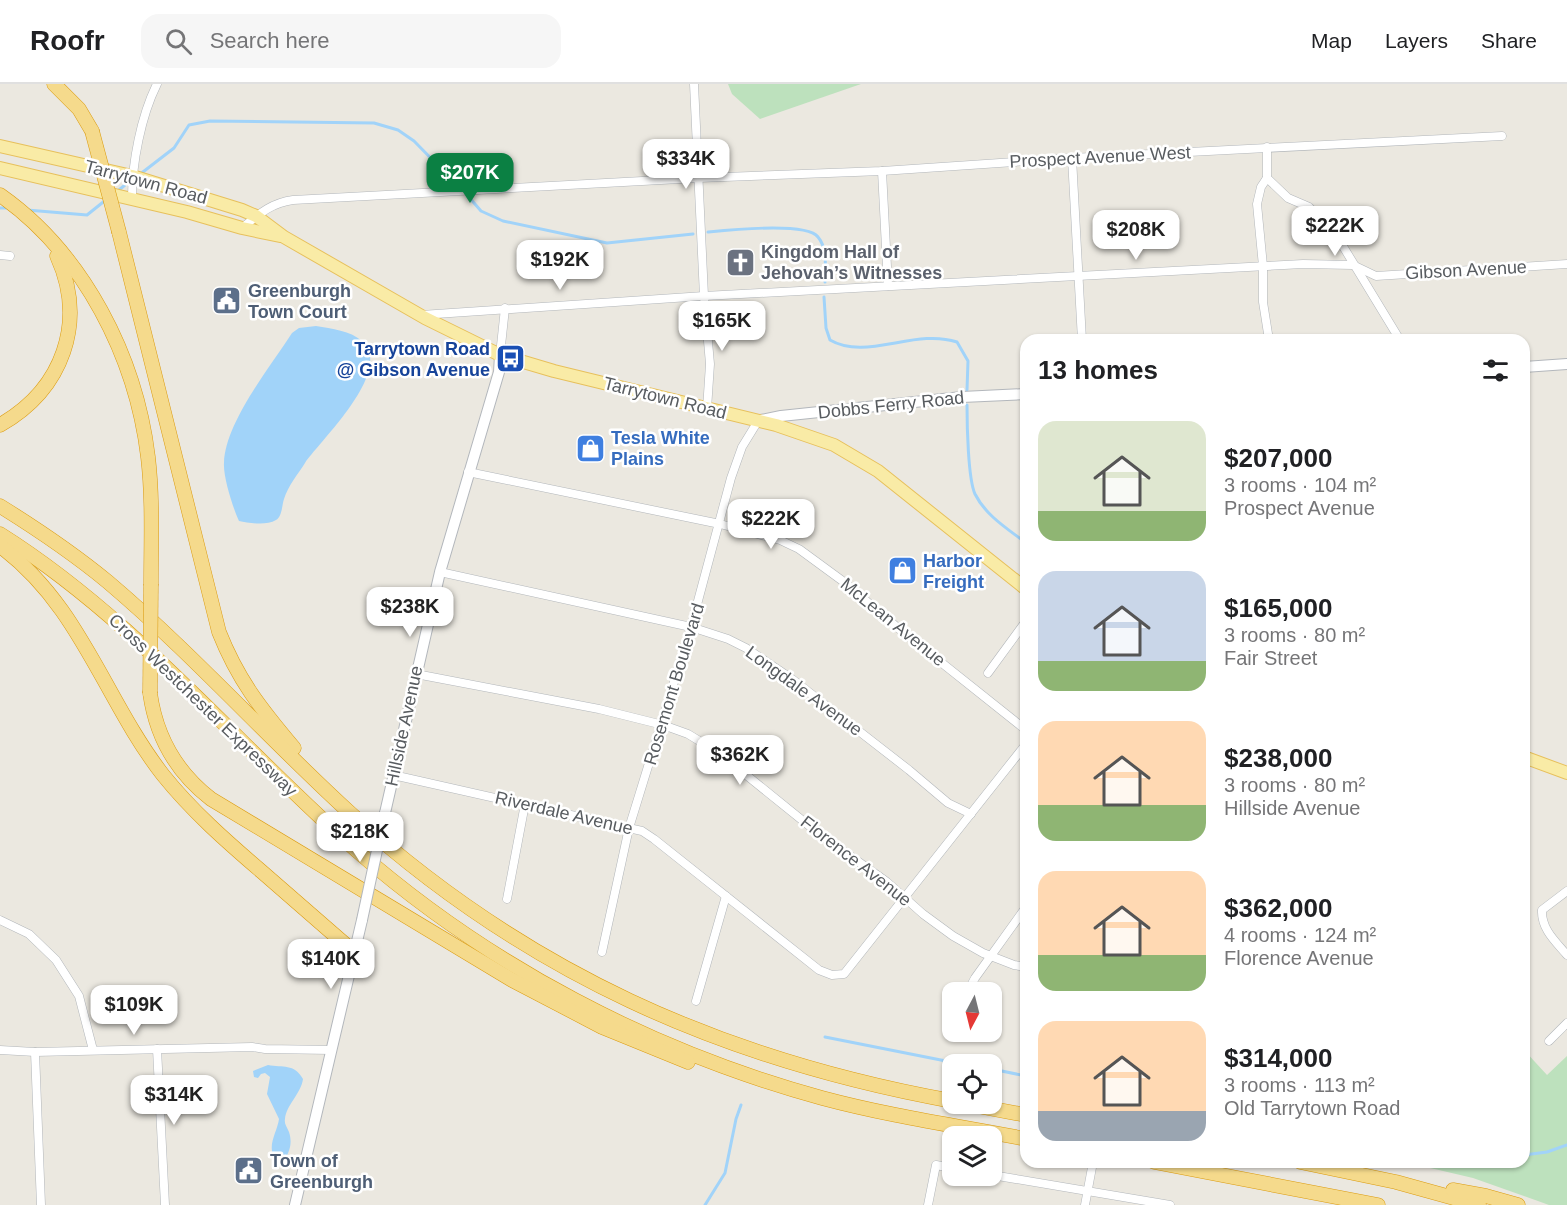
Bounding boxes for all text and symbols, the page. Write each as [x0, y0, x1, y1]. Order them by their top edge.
search box [141, 14, 561, 68]
text: Roofr [30, 25, 105, 56]
icon: search [162, 25, 195, 58]
text: Search here [210, 28, 330, 53]
text: Map [1311, 29, 1352, 52]
text: Layers [1385, 29, 1448, 52]
text: Share [1481, 29, 1537, 52]
pin: $334K [644, 139, 728, 190]
street label: Prospect Avenue West [1009, 142, 1191, 172]
text: $334K [657, 147, 715, 169]
pin: $207K [428, 153, 512, 204]
street label: Tarrytown Road [83, 156, 209, 208]
text: $207K [441, 161, 499, 183]
pin: $222K [1293, 206, 1377, 257]
pin: $208K [1094, 210, 1178, 261]
text: $222K [1306, 214, 1364, 236]
text: $208K [1107, 218, 1165, 240]
pin: $192K [518, 240, 602, 291]
place label: Kingdom Hall of Jehovah’s Witnesses [761, 242, 942, 283]
church icon: Kingdom Hall of Jehovah’s Witnesses [724, 246, 756, 278]
text: $192K [531, 248, 589, 270]
street label: Gibson Avenue [1405, 257, 1527, 283]
place label: Greenburgh Town Court [248, 281, 351, 322]
public building icon: Greenburgh Town Court [211, 285, 243, 317]
pin: $165K [680, 301, 764, 352]
text: $165K [693, 309, 751, 331]
place label: Tarrytown Road @ Gibson Avenue [337, 339, 490, 380]
bus stop icon: Tarrytown Road @ Gibson Avenue [495, 343, 527, 375]
icon: filters [1479, 354, 1512, 387]
text: 13 homes [1038, 355, 1158, 385]
street label: Tarrytown Road [601, 373, 729, 423]
street label: Dobbs Ferry Road [817, 387, 965, 423]
place label: Tesla White Plains [611, 428, 710, 469]
shop icon: Tesla White Plains [574, 432, 606, 464]
text: $207,000 [1224, 443, 1332, 473]
icon: home [1086, 445, 1158, 517]
text: 3 rooms · 104 m² [1224, 474, 1376, 496]
text: Prospect Avenue [1224, 497, 1375, 519]
pin: $222K [729, 499, 813, 550]
text: $222K [742, 507, 800, 529]
place label: Harbor Freight [923, 551, 984, 592]
shop icon: Harbor Freight [886, 555, 918, 587]
street label: McLean Avenue [837, 574, 949, 670]
pin: $238K [368, 587, 452, 638]
text: $165,000 [1224, 593, 1332, 623]
text: $238K [381, 595, 439, 617]
icon: home [1086, 595, 1158, 667]
street label: Rosemont Boulevard [640, 601, 708, 767]
street label: Cross Westchester Expressway [105, 610, 301, 800]
text: 3 rooms · 80 m² [1224, 624, 1365, 646]
street label: Longdale Avenue [742, 642, 866, 740]
text: Fair Street [1224, 647, 1317, 669]
street label: Hillside Avenue [381, 664, 427, 788]
pin: $362K [698, 735, 782, 786]
text: $362K [711, 743, 769, 765]
text: $238,000 [1224, 743, 1332, 773]
icon: home [1086, 745, 1158, 817]
text: 3 rooms · 80 m² [1224, 774, 1365, 796]
street label: Riverdale Avenue [493, 787, 635, 839]
text: Hillside Avenue [1224, 797, 1360, 819]
pin: $218K [318, 812, 402, 863]
street label: Florence Avenue [797, 812, 915, 910]
text: $218K [331, 820, 389, 842]
text: $362,000 [1224, 893, 1332, 923]
icon: home [1086, 895, 1158, 967]
text: 4 rooms · 124 m² [1224, 924, 1376, 946]
pin: $140K [289, 939, 373, 990]
text: $140K [302, 947, 360, 969]
text: Florence Avenue [1224, 947, 1374, 969]
north arrow [942, 982, 1002, 1042]
map controls [942, 982, 1002, 1186]
pin: $109K [92, 985, 176, 1036]
text: $109K [105, 993, 163, 1015]
text: $314,000 [1224, 1043, 1332, 1073]
icon: home [1086, 1045, 1158, 1117]
button: locate [942, 1054, 1002, 1114]
text: 3 rooms · 113 m² [1224, 1074, 1375, 1096]
pin: $314K [132, 1075, 216, 1126]
text: $314K [145, 1083, 203, 1105]
text: Old Tarrytown Road [1224, 1097, 1400, 1119]
button: layers [942, 1126, 1002, 1186]
place label: Town of Greenburgh [270, 1151, 373, 1192]
public building icon: Town of Greenburgh [233, 1155, 265, 1187]

